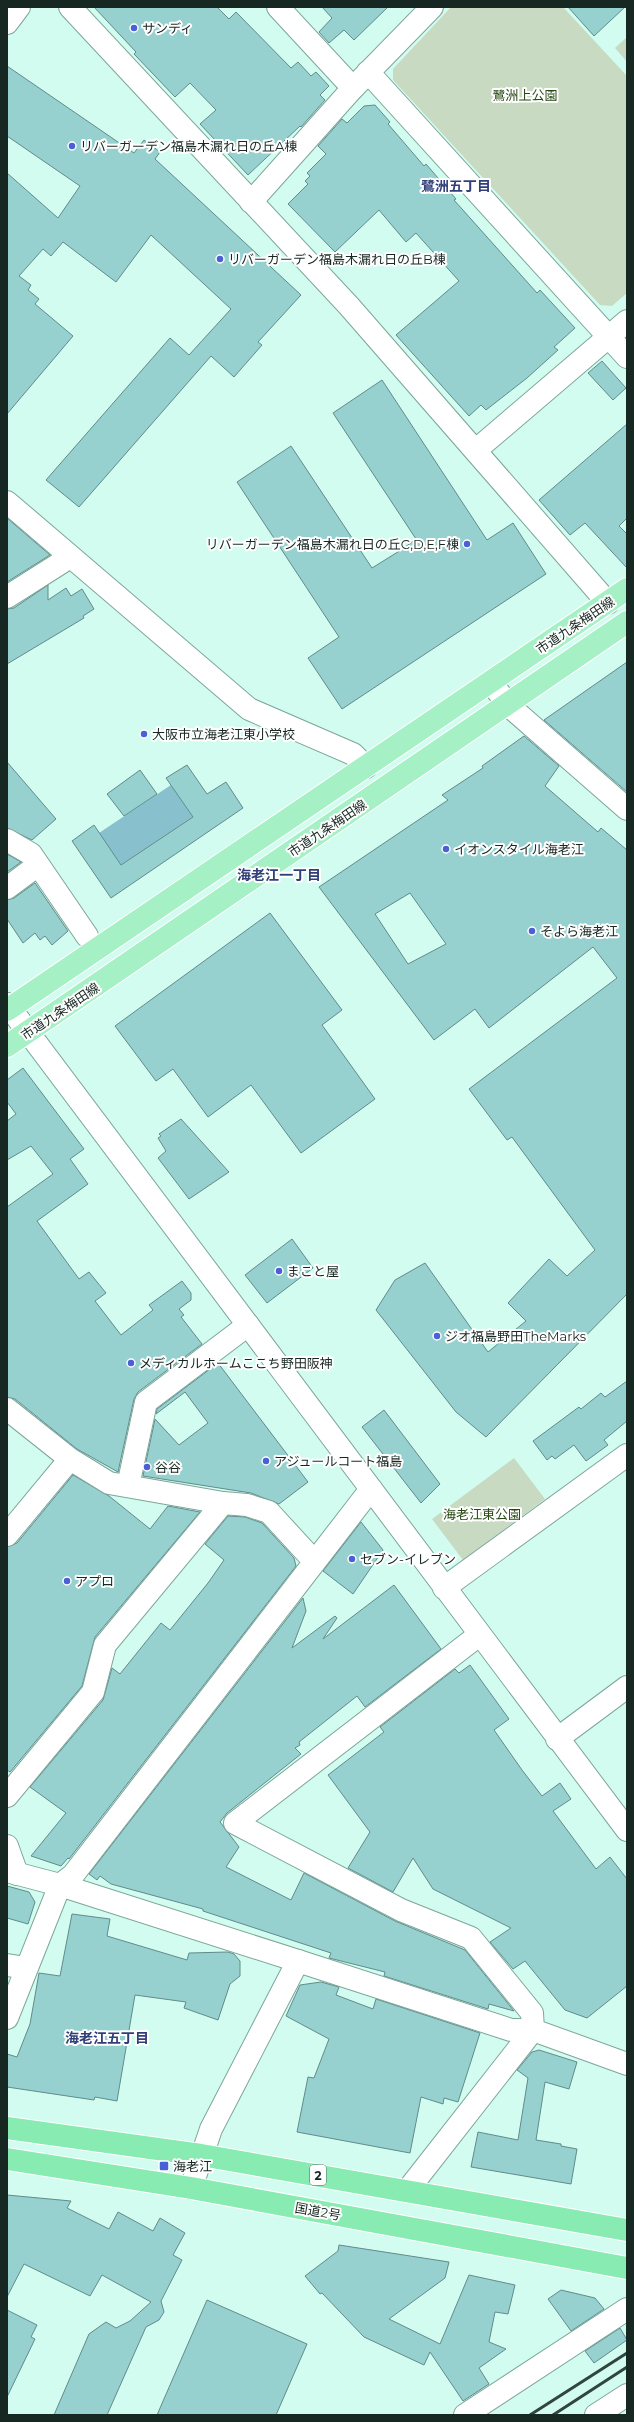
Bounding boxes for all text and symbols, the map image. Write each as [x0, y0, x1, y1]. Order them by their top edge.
place label: サンディ [142, 20, 193, 36]
marker: サンディ [129, 23, 139, 33]
park label: 鷺洲上公園 [492, 87, 558, 103]
place label: リバーガーデン福島木漏れ日の丘A棟 [80, 138, 297, 154]
marker: リバーガーデン福島木漏れ日の丘A棟 [67, 141, 77, 151]
district label: 鷺洲五丁目 [421, 177, 491, 195]
place label: リバーガーデン福島木漏れ日の丘B棟 [228, 251, 446, 267]
marker: リバーガーデン福島木漏れ日の丘B棟 [215, 254, 225, 264]
place label: リバーガーデン福島木漏れ日の丘C,D,E,F棟 [206, 536, 459, 552]
marker: リバーガーデン福島木漏れ日の丘C,D,E,F棟 [462, 539, 472, 549]
street label: 市道九条梅田線 [533, 593, 617, 657]
place label: 大阪市立海老江東小学校 [152, 726, 295, 742]
marker: 大阪市立海老江東小学校 [139, 729, 149, 739]
street label: 市道九条梅田線 [285, 796, 369, 860]
place label: イオンスタイル海老江 [454, 841, 584, 857]
marker: イオンスタイル海老江 [441, 844, 451, 854]
district label: 海老江一丁目 [237, 866, 321, 884]
place label: そよら海老江 [540, 923, 618, 939]
marker: そよら海老江 [527, 926, 537, 936]
street label: 市道九条梅田線 [18, 979, 102, 1043]
place label: まこと屋 [287, 1263, 339, 1279]
marker: まこと屋 [274, 1266, 284, 1276]
place label: ジオ福島野田TheMarks [445, 1328, 586, 1344]
marker: ジオ福島野田TheMarks [432, 1331, 442, 1341]
place label: メディカルホームここち野田阪神 [139, 1355, 333, 1371]
marker: メディカルホームここち野田阪神 [126, 1358, 136, 1368]
place label: アジュールコート福島 [274, 1453, 402, 1469]
marker: アジュールコート福島 [261, 1456, 271, 1466]
place label: 谷谷 [155, 1459, 181, 1475]
marker: 谷谷 [142, 1462, 152, 1472]
park label: 海老江東公園 [443, 1506, 521, 1522]
place label: セブン-イレブン [360, 1551, 456, 1567]
marker: セブン-イレブン [347, 1554, 357, 1564]
place label: アプロ [75, 1573, 114, 1589]
marker: アプロ [62, 1576, 72, 1586]
district label: 海老江五丁目 [65, 2029, 149, 2047]
place label: 海老江 [173, 2158, 212, 2174]
marker: 海老江 [158, 2160, 170, 2172]
road number: 2 [310, 2165, 326, 2185]
street label: 国道2号 [294, 2199, 342, 2223]

